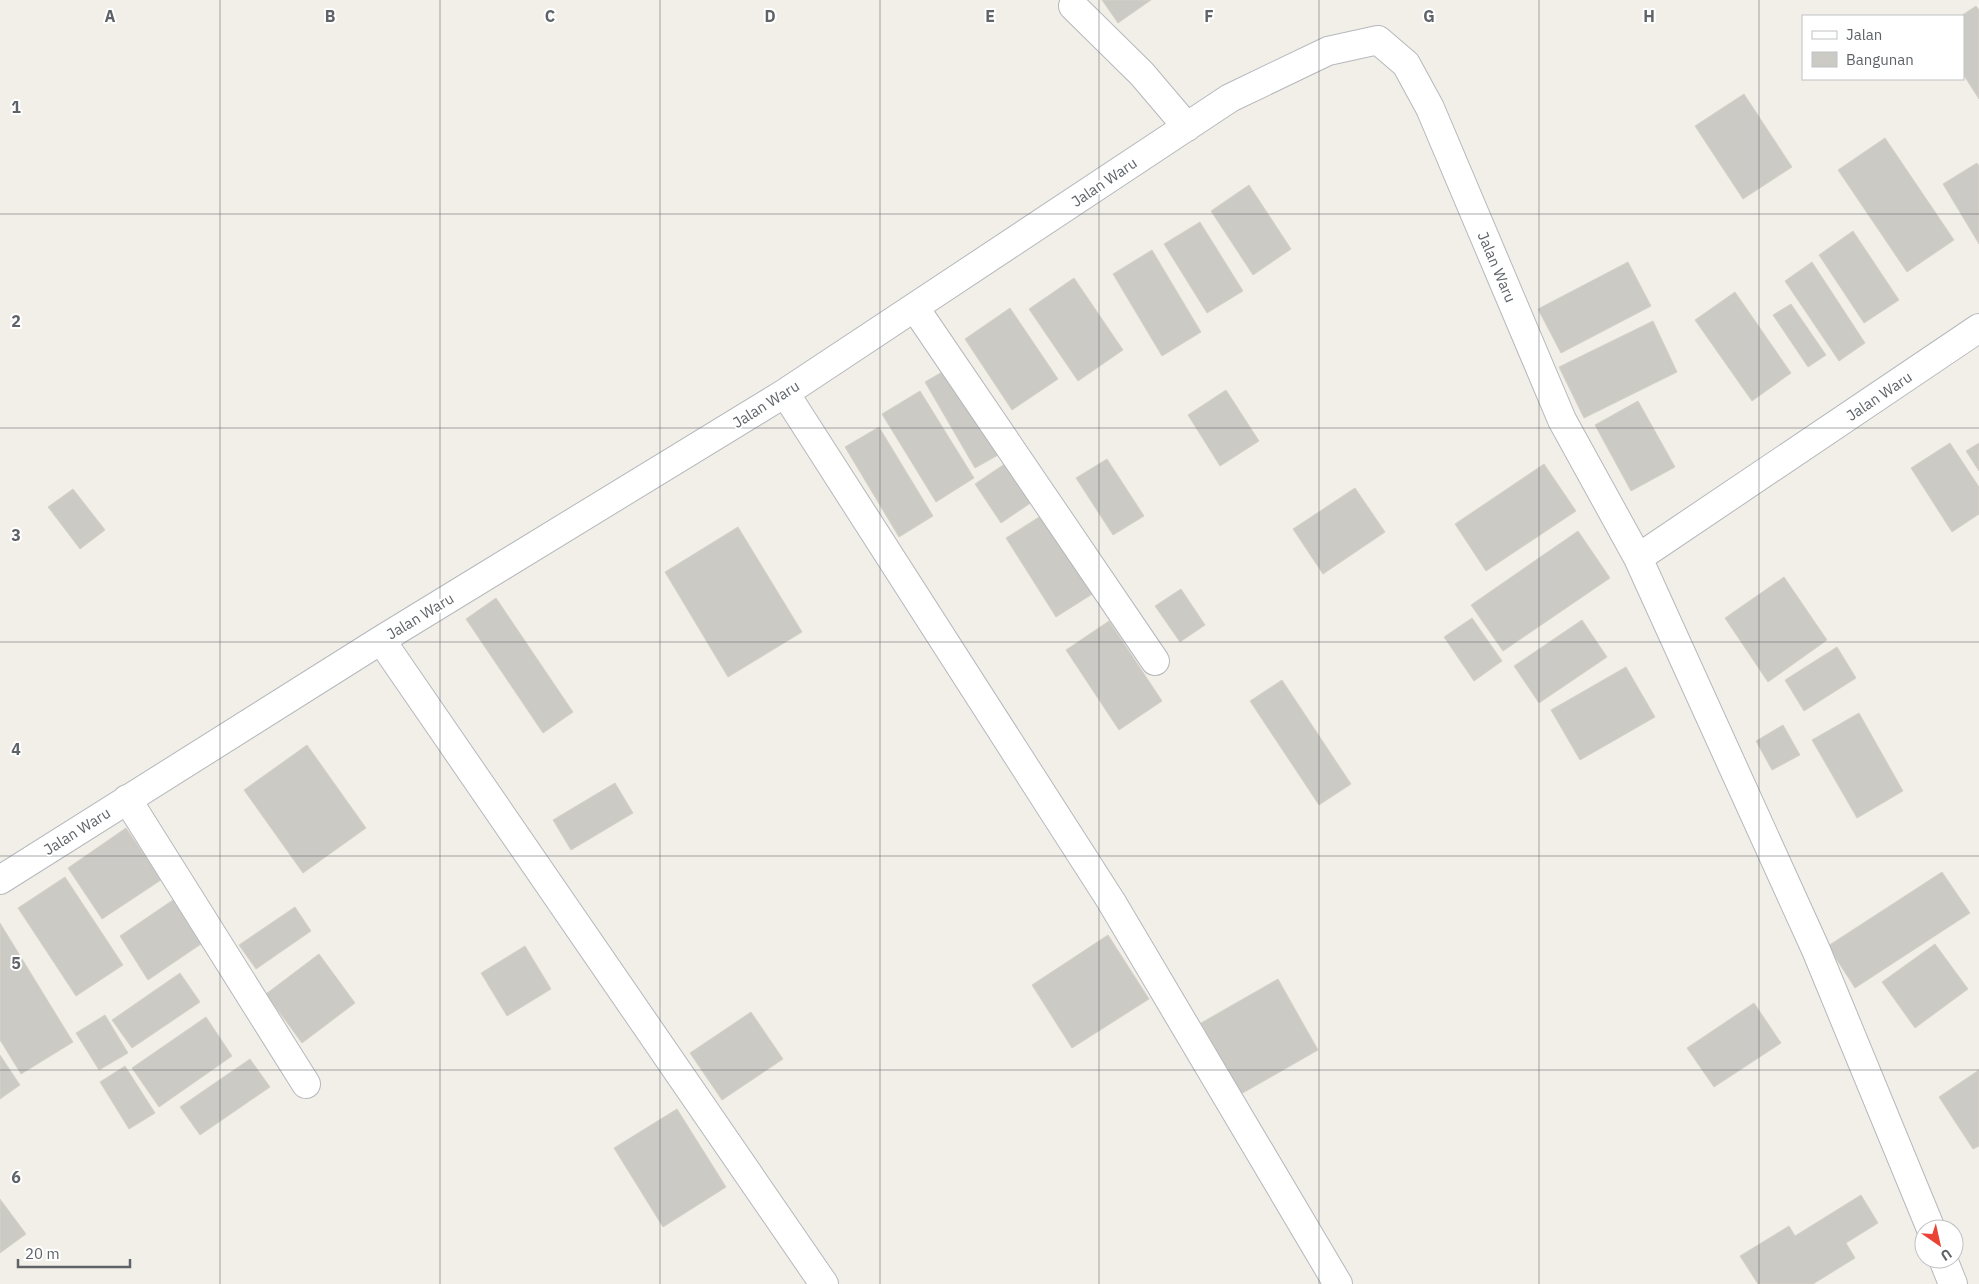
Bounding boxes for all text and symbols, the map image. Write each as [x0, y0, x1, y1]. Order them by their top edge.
text: A [105, 6, 116, 26]
text: B [325, 6, 336, 26]
text: C [545, 6, 555, 26]
text: D [764, 6, 776, 26]
text: E [985, 6, 995, 26]
text: F [1204, 6, 1214, 26]
text: G [1423, 6, 1435, 26]
text: H [1643, 6, 1655, 26]
legend [1802, 15, 1964, 80]
text: Jalan [1846, 25, 1882, 44]
text: Bangunan [1846, 50, 1914, 69]
text: 1 [11, 97, 21, 117]
street label: Jalan Waru [1068, 153, 1140, 211]
street label: Jalan Waru [1474, 229, 1520, 305]
text: 2 [11, 311, 21, 331]
street label: Jalan Waru [1843, 367, 1915, 425]
street label: Jalan Waru [729, 376, 803, 432]
text: 3 [11, 525, 21, 545]
street label: Jalan Waru [383, 589, 457, 643]
text: 4 [11, 739, 21, 759]
street label: Jalan Waru [40, 803, 114, 859]
text: 5 [11, 953, 21, 973]
text: 6 [11, 1167, 21, 1187]
north arrow [1914, 1219, 1964, 1269]
scale bar [18, 1236, 130, 1268]
text: 20 m [25, 1244, 60, 1263]
text: U [1937, 1245, 1955, 1265]

